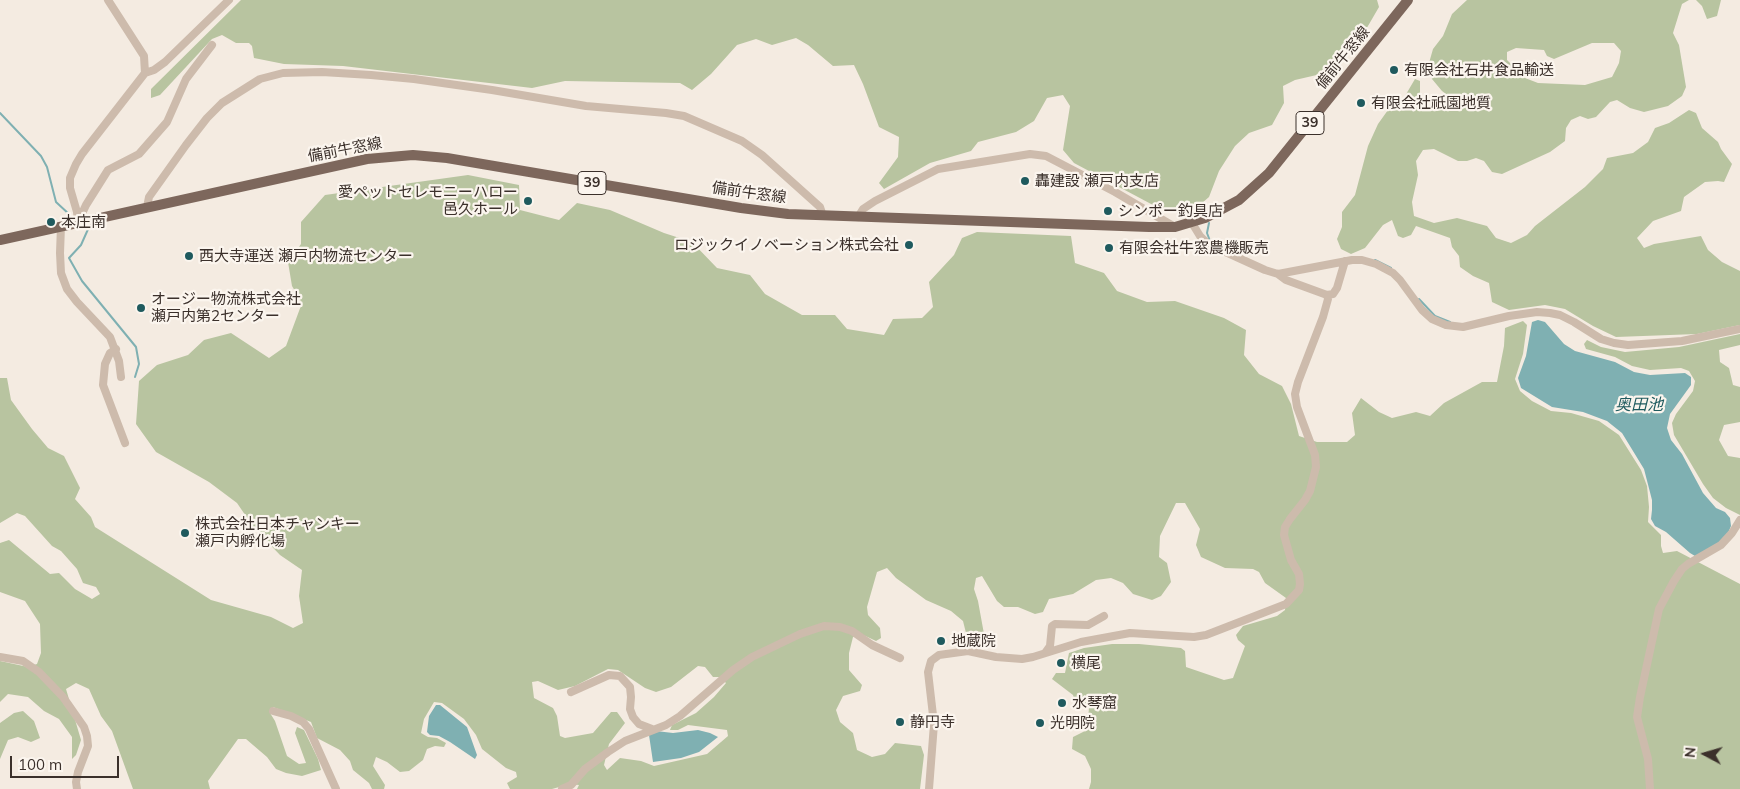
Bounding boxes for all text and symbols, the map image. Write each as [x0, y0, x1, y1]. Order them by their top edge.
street label: 備前牛窓線 [1312, 23, 1374, 93]
place label: 有限会社石井食品輸送 [1404, 61, 1554, 79]
marker: 有限会社石井食品輸送 [1388, 64, 1400, 76]
place label: 有限会社祇園地質 [1371, 94, 1491, 112]
marker: 有限会社祇園地質 [1355, 97, 1367, 109]
road number: 39 [1296, 112, 1324, 134]
street label: 備前牛窓線 [306, 134, 384, 166]
road number: 39 [578, 172, 606, 194]
place label: 轟建設 瀬戸内支店 [1035, 172, 1159, 190]
marker: 轟建設 瀬戸内支店 [1019, 175, 1031, 187]
street label: 備前牛窓線 [711, 179, 787, 207]
place label: 愛ペットセレモニーハロー 邑久ホール [338, 183, 518, 218]
marker: 愛ペットセレモニーハロー 邑久ホール [522, 195, 534, 207]
place label: シンポー釣具店 [1118, 202, 1223, 220]
marker: シンポー釣具店 [1102, 205, 1114, 217]
place label: 本庄南 [61, 213, 106, 231]
marker: 本庄南 [45, 216, 57, 228]
place label: ロジックイノベーション株式会社 [674, 236, 899, 254]
marker: ロジックイノベーション株式会社 [903, 239, 915, 251]
place label: 有限会社牛窓農機販売 [1119, 239, 1269, 257]
marker: 有限会社牛窓農機販売 [1103, 242, 1115, 254]
place label: 西大寺運送 瀬戸内物流センター [199, 247, 413, 265]
marker: 西大寺運送 瀬戸内物流センター [183, 250, 195, 262]
place label: オージー物流株式会社 瀬戸内第2センター [151, 290, 301, 325]
marker: オージー物流株式会社 瀬戸内第2センター [135, 302, 147, 314]
water label: 奥田池 [1615, 395, 1663, 415]
place label: 株式会社日本チャンキー 瀬戸内孵化場 [195, 515, 360, 550]
marker: 株式会社日本チャンキー 瀬戸内孵化場 [179, 527, 191, 539]
place label: 地蔵院 [951, 632, 996, 650]
marker: 地蔵院 [935, 635, 947, 647]
place label: 横尾 [1071, 654, 1101, 672]
marker: 横尾 [1055, 657, 1067, 669]
place label: 水琴窟 [1072, 694, 1117, 712]
marker: 水琴窟 [1056, 697, 1068, 709]
place label: 静円寺 [910, 713, 955, 731]
place label: 光明院 [1050, 714, 1095, 732]
marker: 静円寺 [894, 716, 906, 728]
marker: 光明院 [1034, 717, 1046, 729]
north arrow [1680, 729, 1730, 779]
scale bar [12, 746, 121, 778]
text: N [1681, 746, 1700, 759]
text: 100 m [18, 755, 62, 774]

